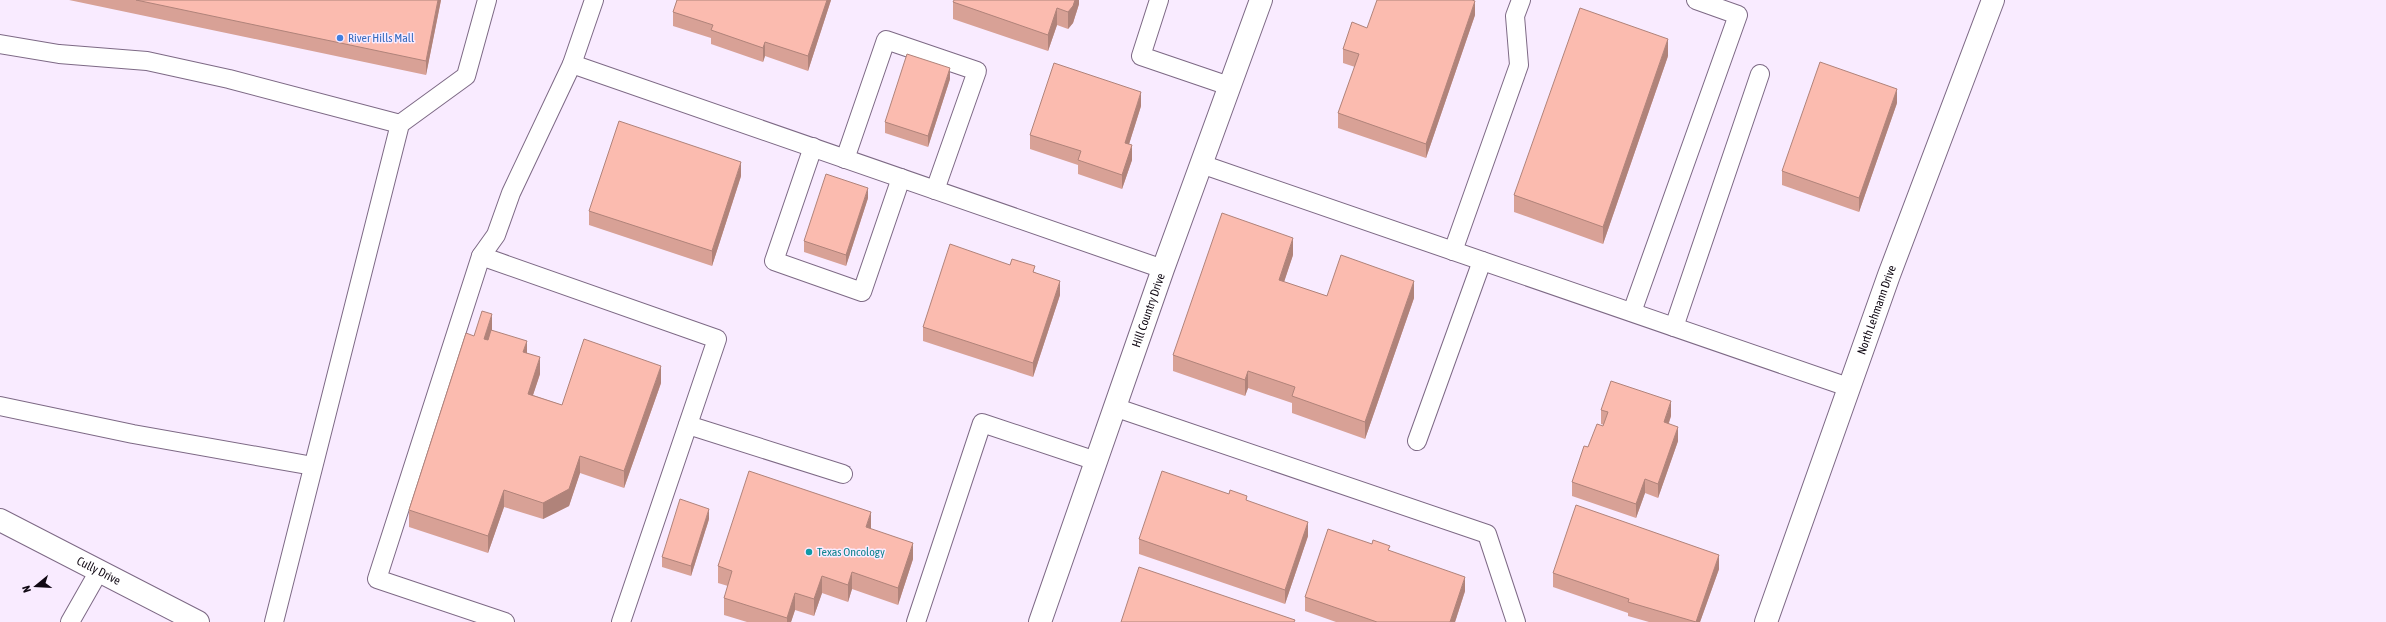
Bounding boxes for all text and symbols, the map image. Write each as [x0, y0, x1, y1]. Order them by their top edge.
place label: River Hills Mall [348, 31, 415, 45]
marker: River Hills Mall [335, 33, 345, 43]
street label: North Lehmann Drive [1854, 263, 1899, 357]
street label: Hill Country Drive [1129, 272, 1168, 349]
place label: Texas Oncology [817, 545, 885, 559]
marker: Texas Oncology [804, 547, 814, 557]
street label: Cully Drive [74, 554, 123, 588]
north arrow [16, 566, 56, 606]
text: N [20, 584, 33, 594]

